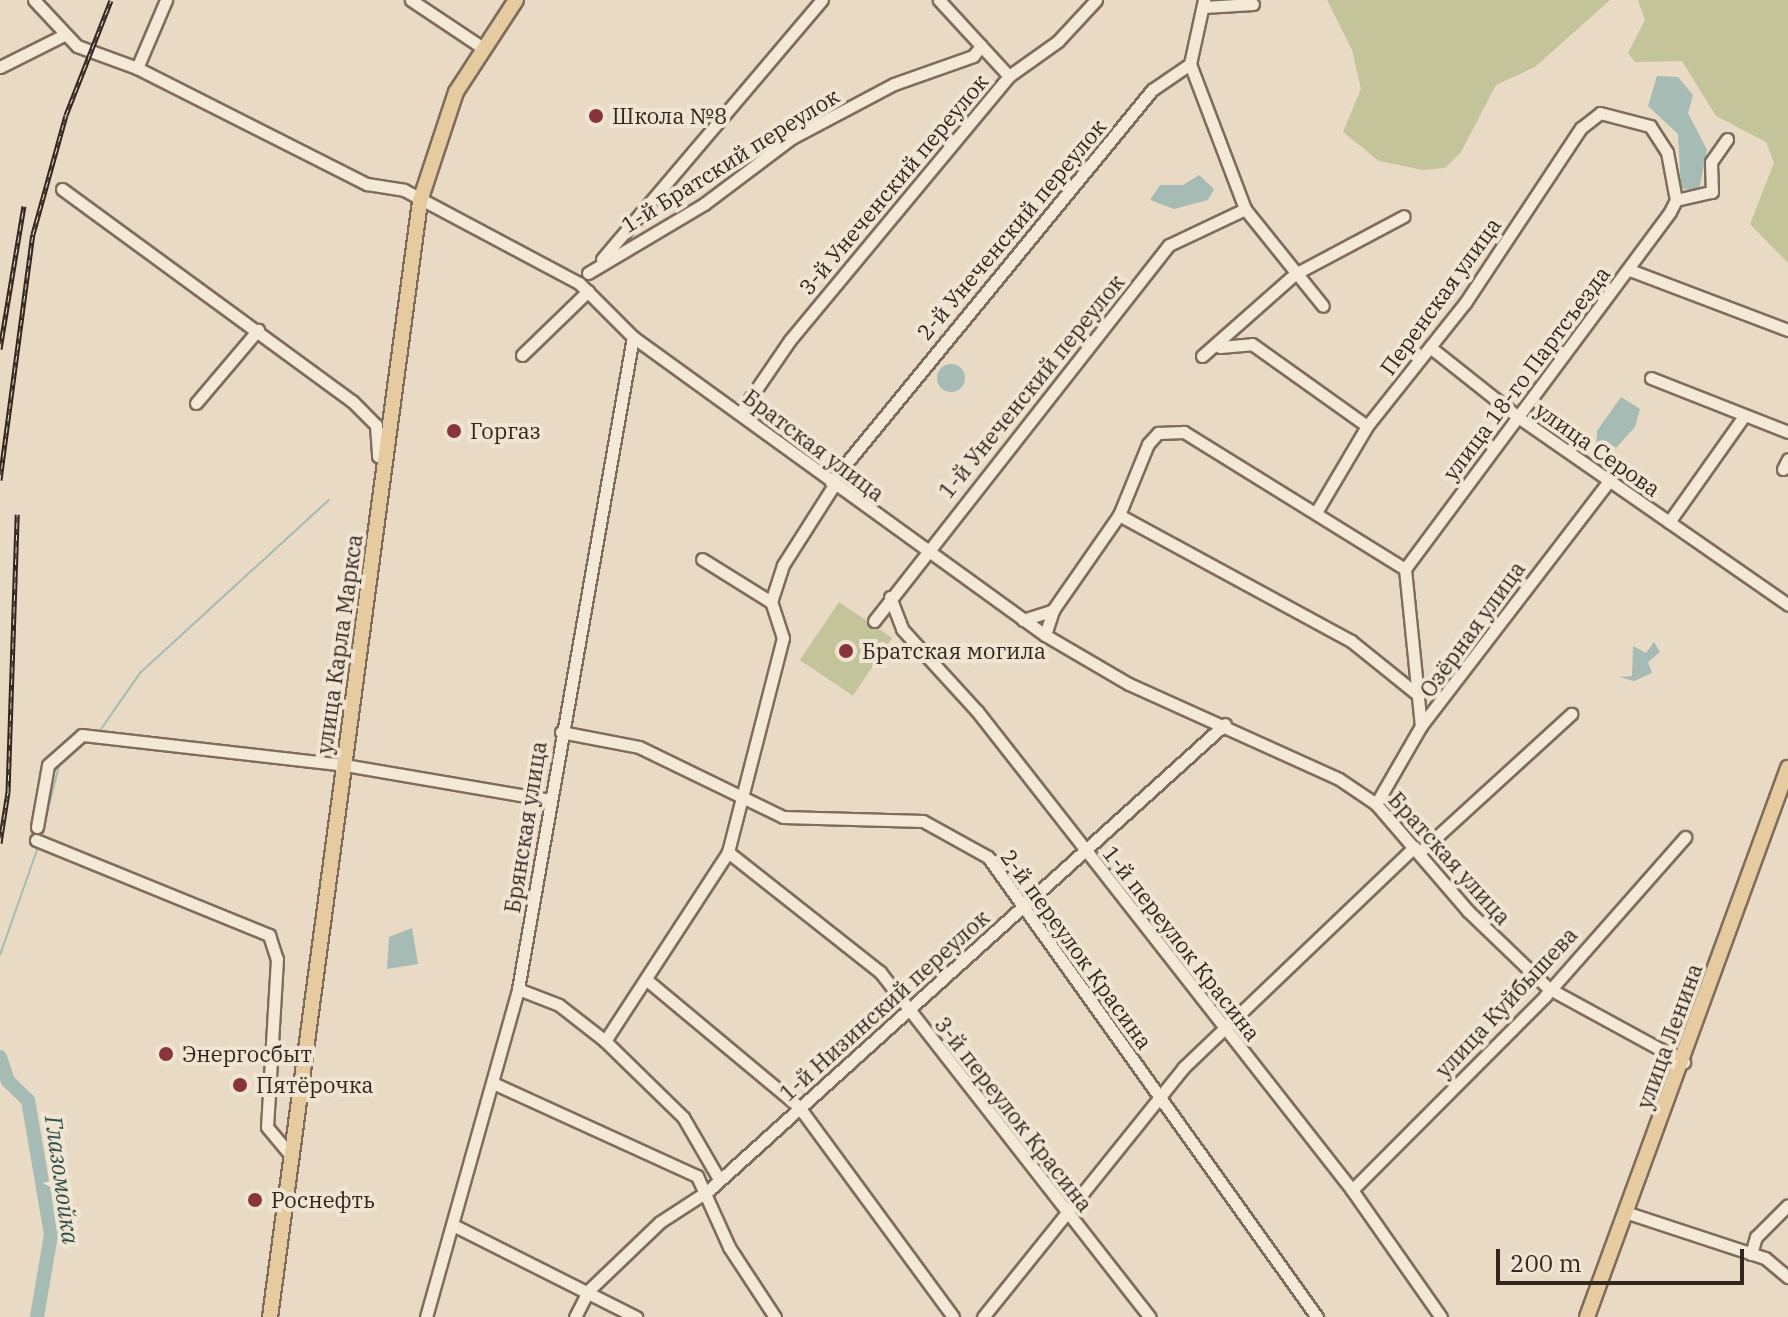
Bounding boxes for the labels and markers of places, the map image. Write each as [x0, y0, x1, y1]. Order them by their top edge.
place label: Школа №8 [612, 103, 727, 129]
marker: Школа №8 [587, 107, 605, 125]
place label: Горгаз [470, 418, 541, 444]
marker: Горгаз [445, 422, 463, 440]
place label: Братская могила [862, 638, 1046, 664]
marker: Братская могила [837, 642, 855, 660]
place label: Энергосбыт [182, 1041, 312, 1067]
marker: Энергосбыт [157, 1045, 175, 1063]
place label: Пятёрочка [256, 1072, 374, 1098]
marker: Пятёрочка [231, 1076, 249, 1094]
place label: Роснефть [271, 1187, 375, 1213]
marker: Роснефть [246, 1191, 264, 1209]

